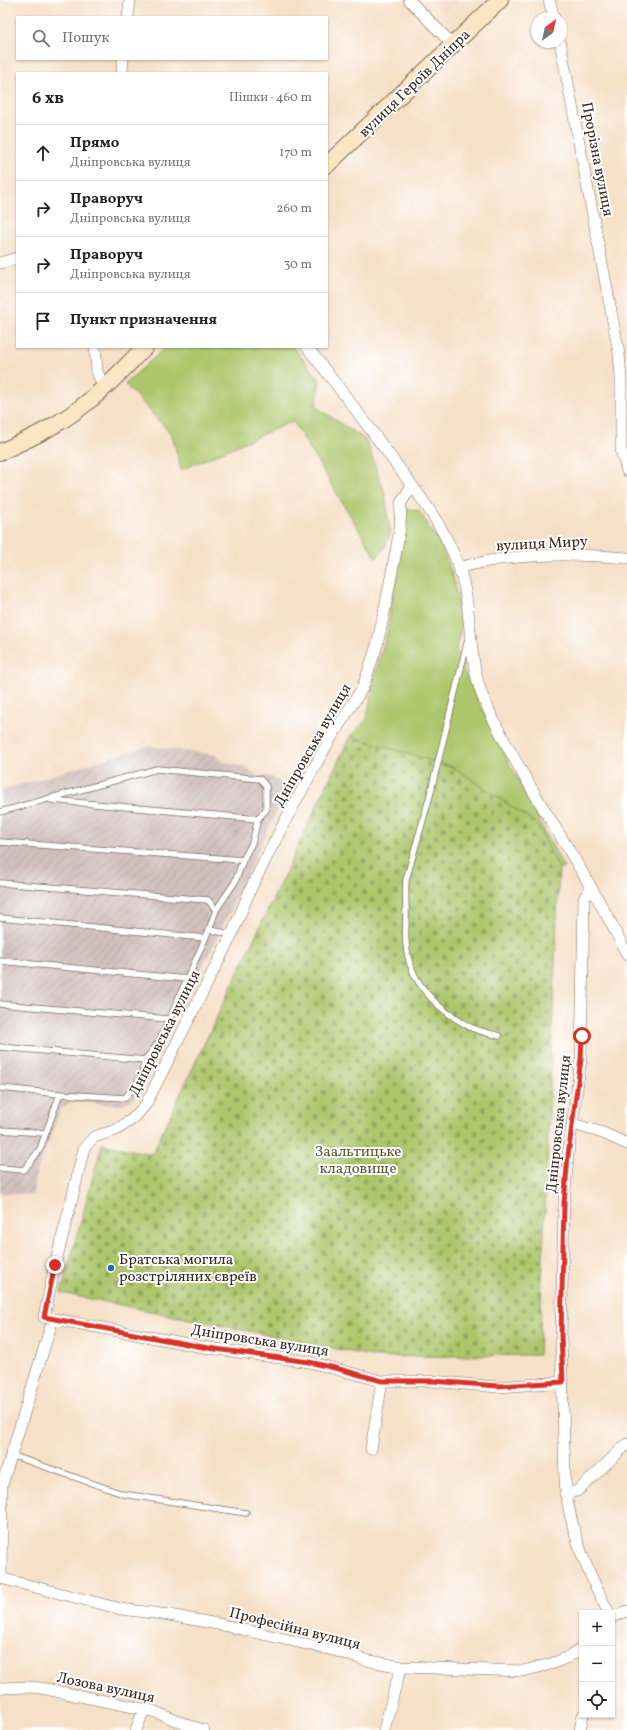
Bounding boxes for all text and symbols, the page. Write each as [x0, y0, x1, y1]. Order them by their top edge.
north arrow [531, 12, 567, 48]
search box [16, 16, 328, 60]
street label: вулиця Героїв Дніпра [355, 25, 475, 143]
icon: search [30, 27, 52, 49]
text: Пошук [62, 28, 110, 49]
text: 6 хв [32, 87, 64, 110]
text: Пішки · 460 m [229, 89, 312, 107]
street label: Прорізна вулиця [575, 100, 618, 218]
text: Прямо [70, 133, 119, 154]
icon: ahead [32, 142, 54, 164]
text: 170 m [279, 144, 312, 162]
text: Дніпровська вулиця [70, 154, 190, 172]
text: Праворуч [70, 189, 143, 210]
icon: right [32, 198, 54, 220]
text: 260 m [277, 200, 312, 218]
text: Дніпровська вулиця [70, 210, 190, 228]
text: Праворуч [70, 245, 143, 266]
icon: right [32, 254, 54, 276]
text: 30 m [284, 256, 312, 274]
text: Дніпровська вулиця [70, 266, 190, 284]
icon: arrive [32, 310, 54, 332]
text: Пункт призначення [70, 310, 217, 331]
street label: вулиця Миру [496, 532, 588, 557]
street label: Дніпровська вулиця [269, 680, 357, 811]
street label: Дніпровська вулиця [124, 967, 206, 1100]
route start [573, 1027, 591, 1045]
street label: Дніпровська вулиця [542, 1054, 577, 1194]
park label: Заальтицьке кладовище [315, 1142, 401, 1180]
place label: Братська могила розстріляних євреїв [119, 1250, 257, 1288]
route end [46, 1256, 64, 1274]
marker: Братська могила розстріляних євреїв [106, 1263, 116, 1273]
street label: Дніпровська вулиця [189, 1320, 330, 1363]
street label: Професійна вулиця [227, 1603, 363, 1656]
map controls [579, 1610, 615, 1718]
button: + [579, 1610, 615, 1646]
button: − [579, 1646, 615, 1682]
street label: Лозова вулиця [55, 1668, 157, 1709]
button: locate [579, 1682, 615, 1718]

